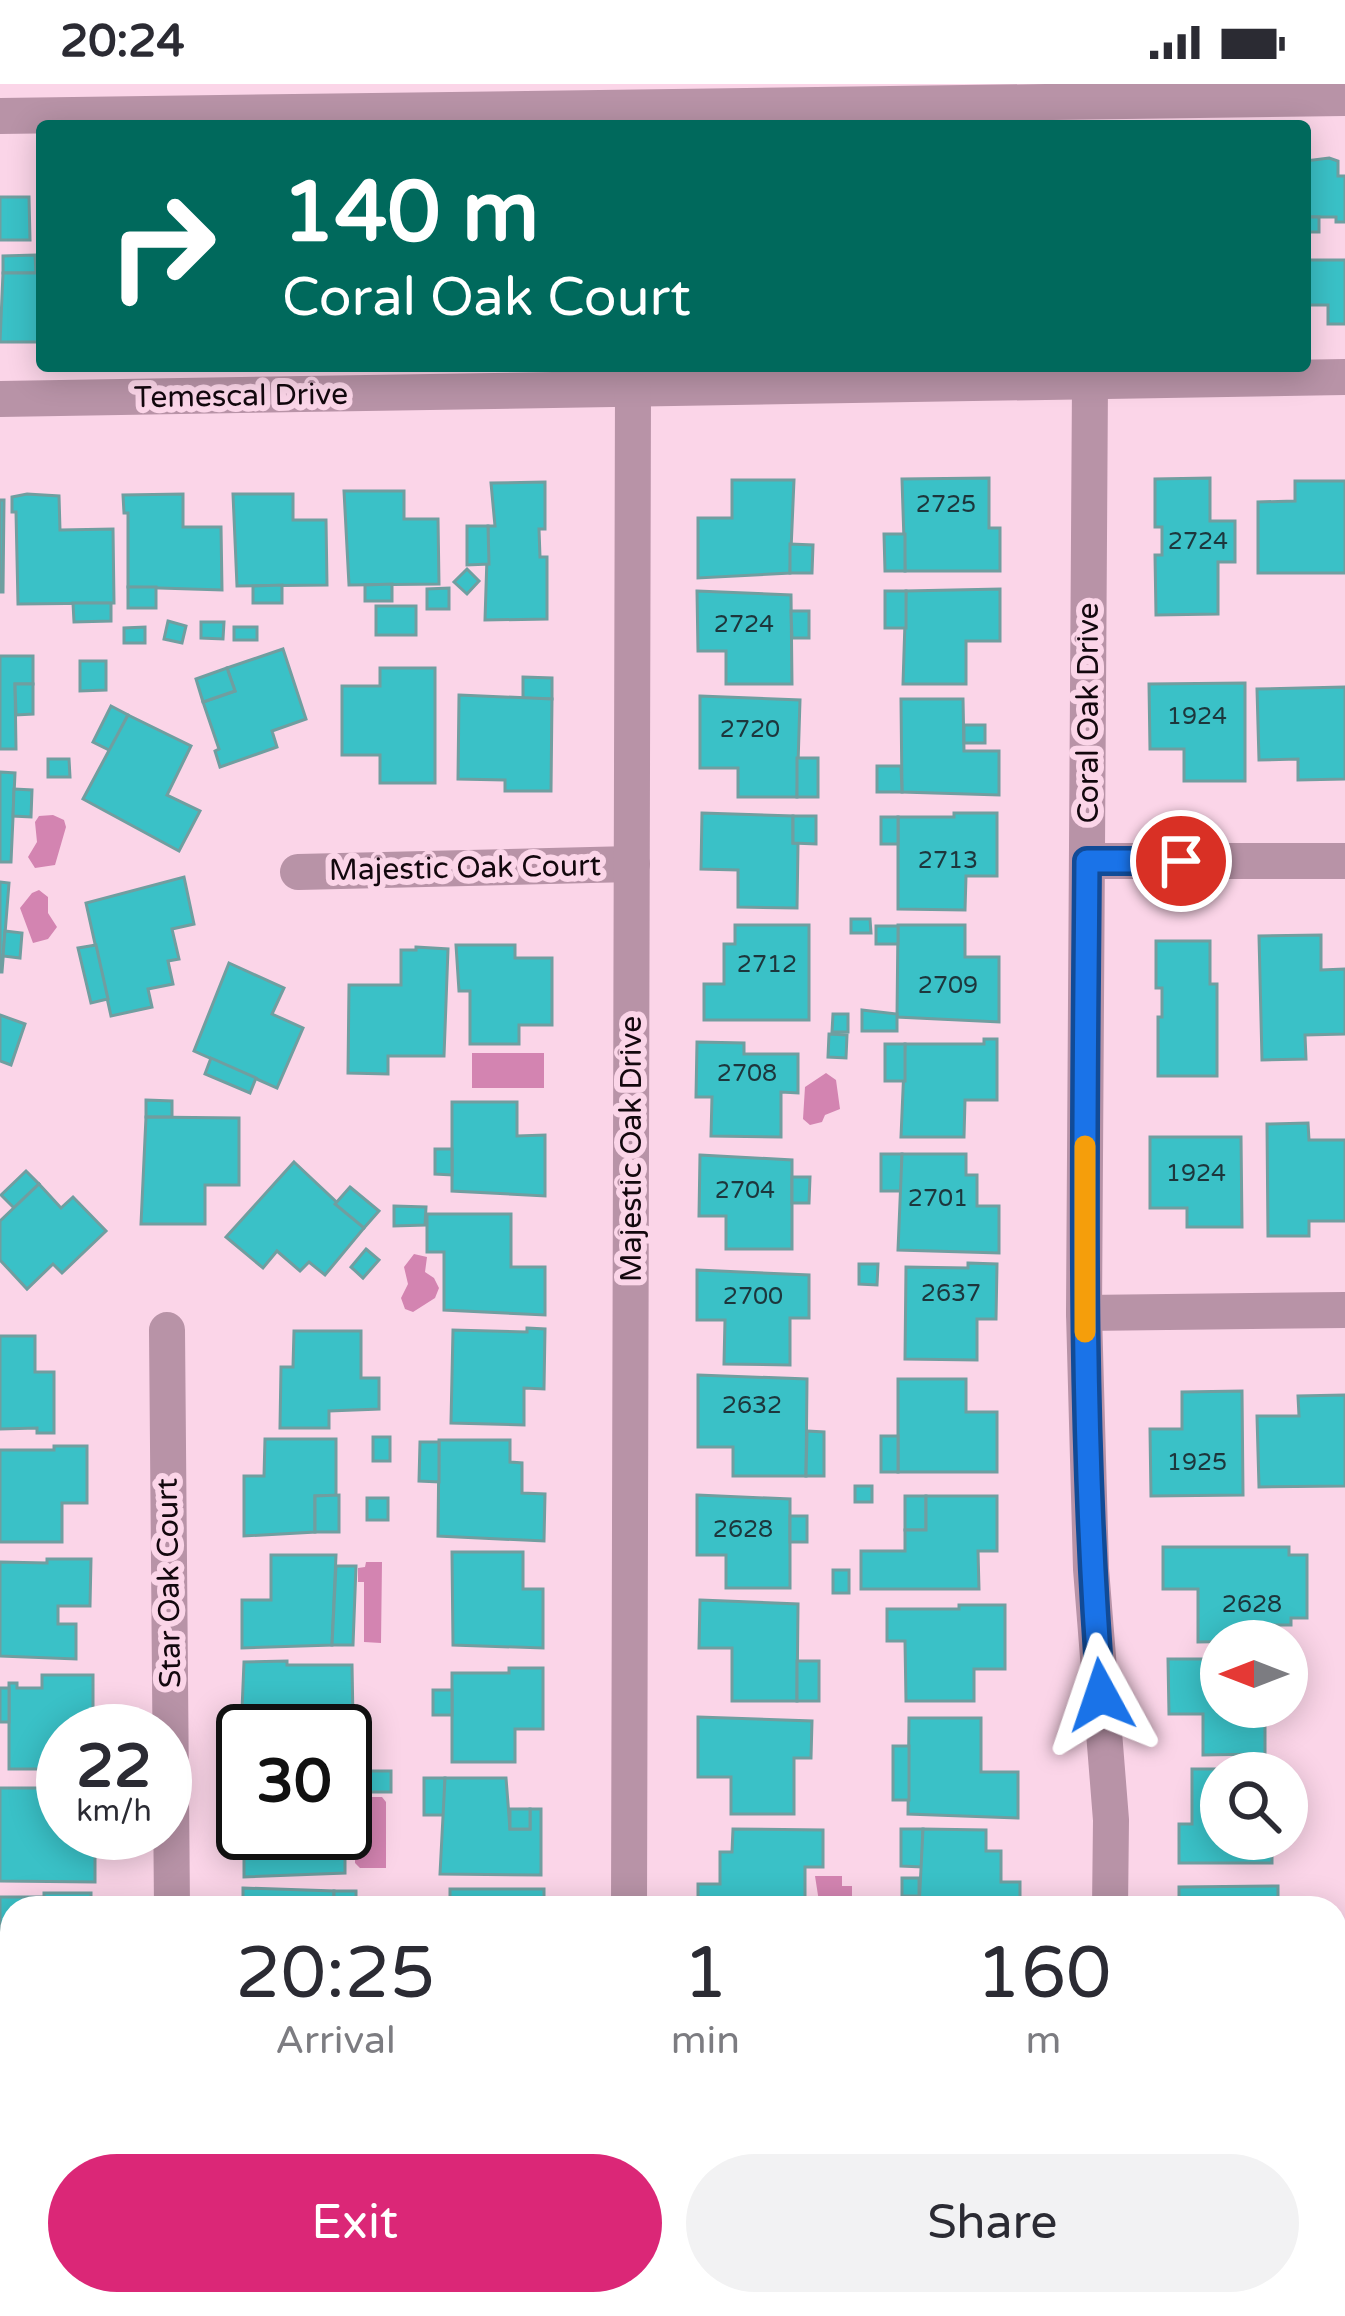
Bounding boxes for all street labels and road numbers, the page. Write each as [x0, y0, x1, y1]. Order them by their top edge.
street label: Temescal Drive [134, 376, 348, 416]
street label: Coral Oak Drive [1070, 602, 1107, 824]
street label: Majestic Oak Court [329, 847, 601, 889]
street label: Majestic Oak Drive [613, 1016, 650, 1282]
street label: Star Oak Court [149, 1478, 189, 1688]

